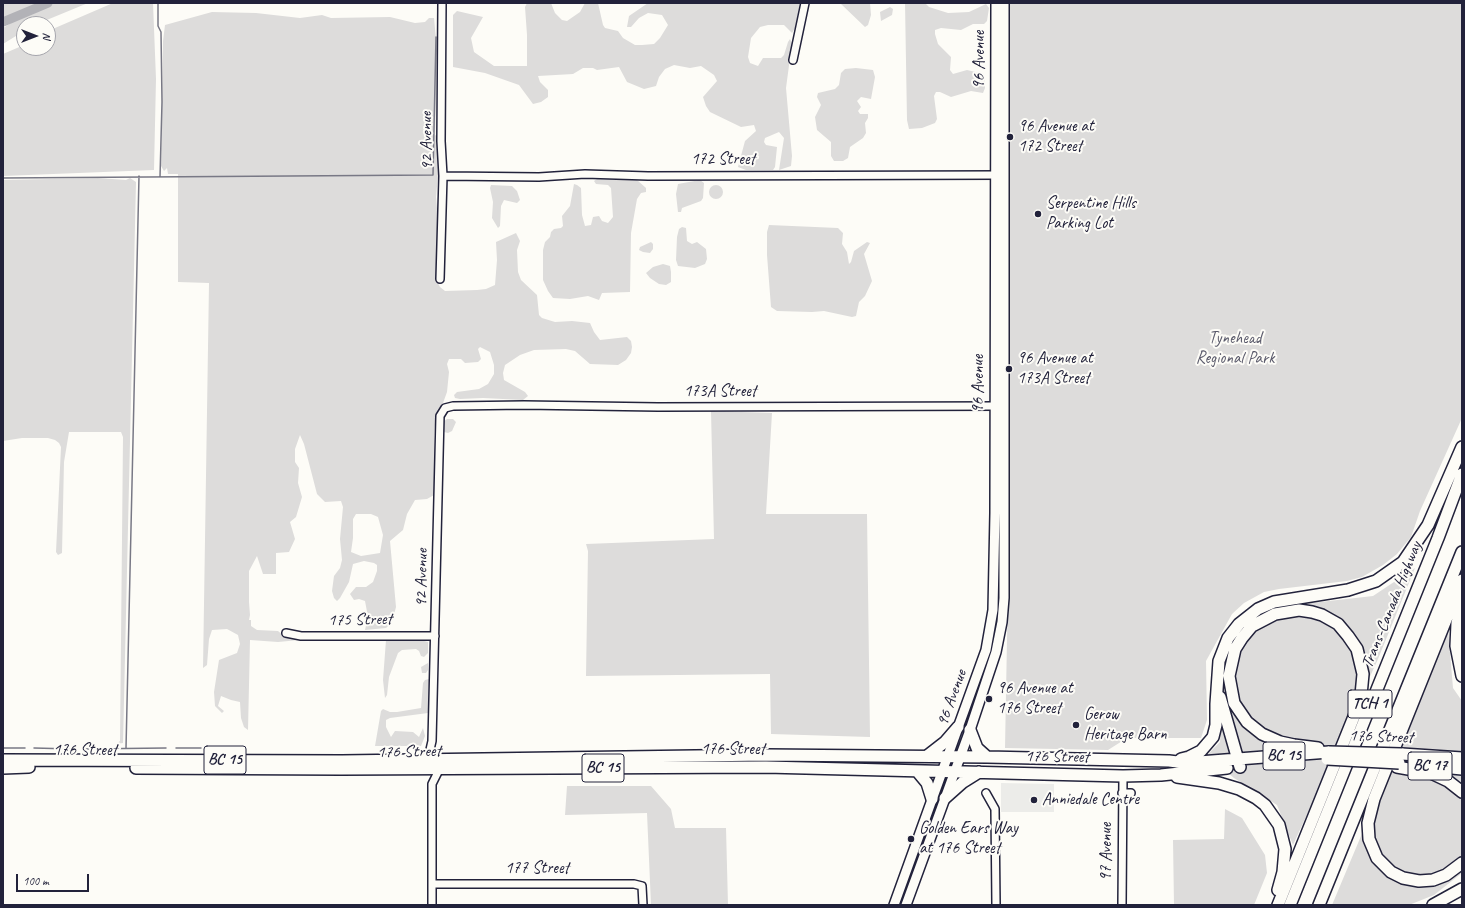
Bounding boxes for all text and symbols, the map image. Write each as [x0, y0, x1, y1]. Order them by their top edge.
north arrow [16, 16, 56, 56]
street label: 96 Avenue [970, 31, 990, 89]
text: N [40, 33, 54, 39]
street label: 92 Avenue [416, 112, 438, 170]
place label: 96 Avenue at 172 Street [1018, 117, 1094, 157]
marker: 96 Avenue at 172 Street [1005, 132, 1015, 142]
street label: 172 Street [691, 150, 755, 170]
place label: Serpentine Hills Parking Lot [1046, 194, 1136, 234]
marker: Serpentine Hills Parking Lot [1033, 209, 1043, 219]
park label: Tynehead Regional Park [1196, 329, 1274, 369]
place label: 96 Avenue at 173A Street [1017, 349, 1093, 389]
street label: 96 Avenue [969, 355, 989, 413]
marker: 96 Avenue at 173A Street [1004, 364, 1014, 374]
street label: 173A Street [684, 382, 756, 402]
street label: Trans-Canada Highway [1357, 539, 1427, 671]
street label: 92 Avenue [411, 549, 433, 607]
street label: 175 Street [328, 609, 392, 631]
street label: 96 Avenue [932, 667, 972, 729]
place label: 96 Avenue at 176 Street [997, 679, 1073, 719]
road number: TCH 1 [1348, 690, 1392, 718]
marker: 96 Avenue at 176 Street [984, 694, 994, 704]
place label: Gerow Heritage Barn [1084, 705, 1167, 745]
marker: Gerow Heritage Barn [1071, 720, 1081, 730]
street label: 176 Street [1349, 726, 1413, 748]
street label: 176 Street [701, 740, 765, 760]
street label: 176 Street [53, 741, 117, 761]
street label: 176 Street [377, 741, 441, 763]
road number: BC 15 [1263, 742, 1305, 770]
road number: BC 15 [204, 746, 246, 774]
street label: 176 Street [1025, 746, 1089, 768]
road number: BC 17 [1408, 752, 1452, 780]
road number: BC 15 [582, 754, 624, 782]
place label: Anniedale Centre [1042, 790, 1139, 810]
marker: Anniedale Centre [1029, 795, 1039, 805]
place label: Golden Ears Way at 176 Street [919, 819, 1018, 859]
street label: 97 Avenue [1097, 823, 1117, 881]
marker: Golden Ears Way at 176 Street [906, 834, 916, 844]
street label: 177 Street [505, 859, 569, 879]
scale bar [18, 866, 91, 892]
text: 100 m [23, 873, 49, 889]

